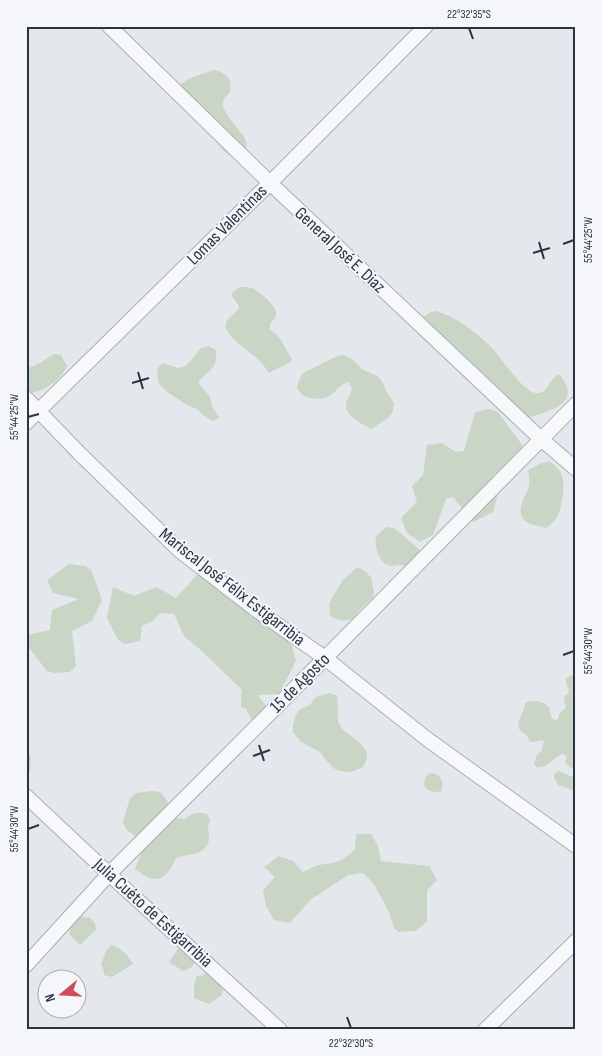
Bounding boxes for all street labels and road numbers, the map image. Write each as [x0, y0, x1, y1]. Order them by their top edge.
street label: Lomas Valentinas [183, 181, 271, 269]
street label: General José E. Diaz [290, 203, 390, 298]
street label: Mariscal José Félix Estigarribia [155, 524, 309, 650]
street label: 15 de Agosto [266, 649, 334, 717]
street label: Julia Cuéto de Estigarribia [88, 853, 217, 972]

